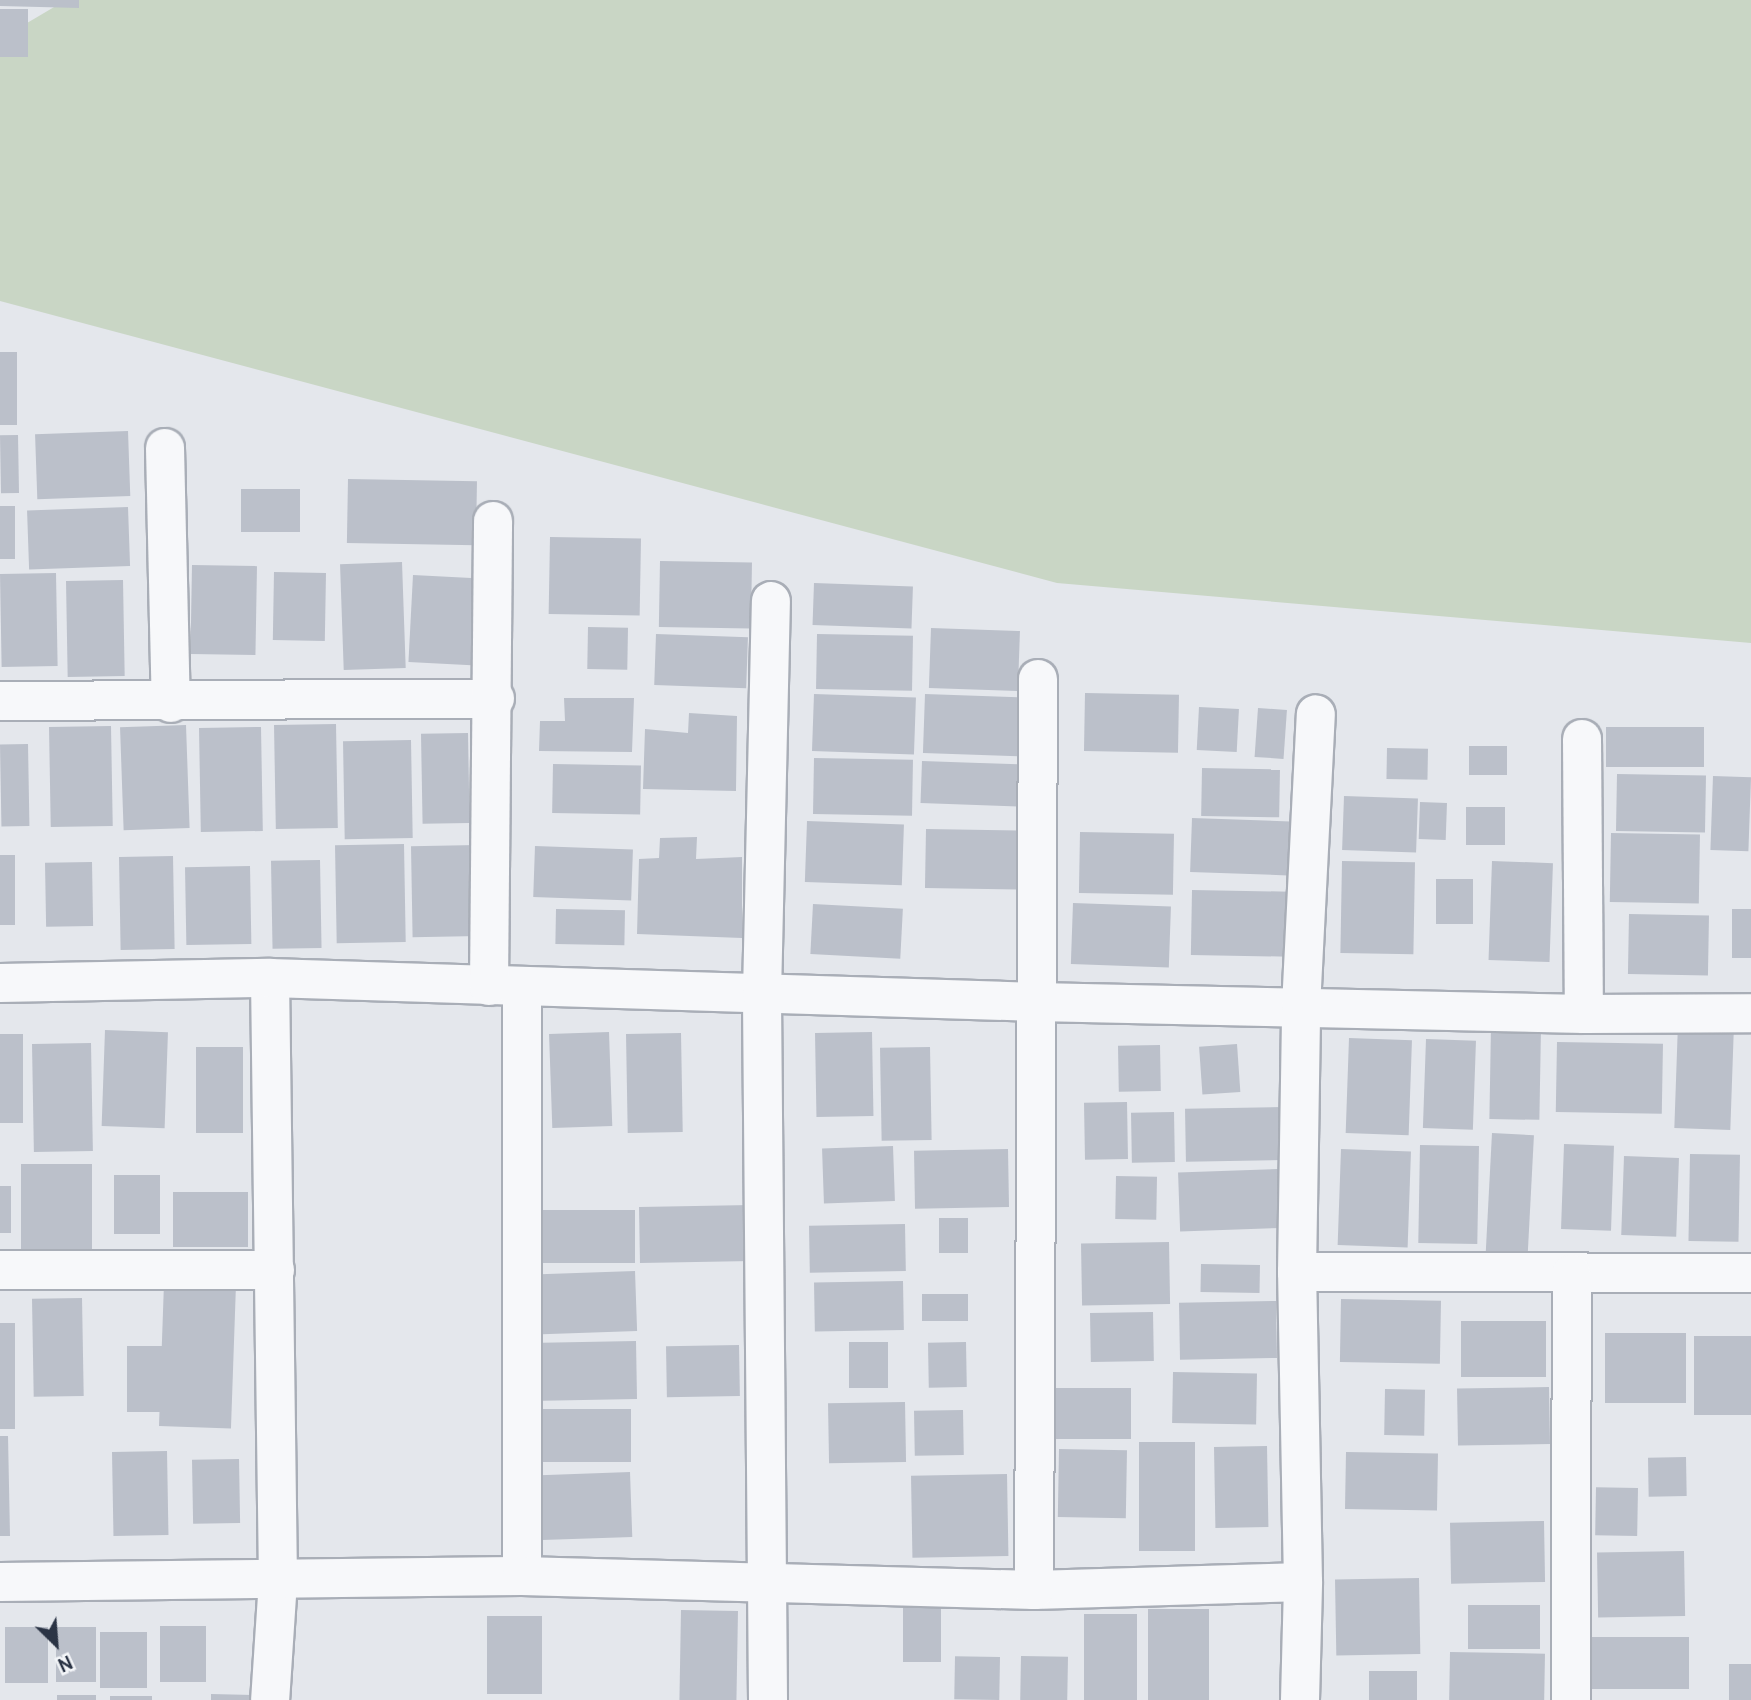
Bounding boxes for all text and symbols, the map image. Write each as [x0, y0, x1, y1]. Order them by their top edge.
north arrow [21, 1609, 91, 1679]
text: N [54, 1650, 76, 1677]

